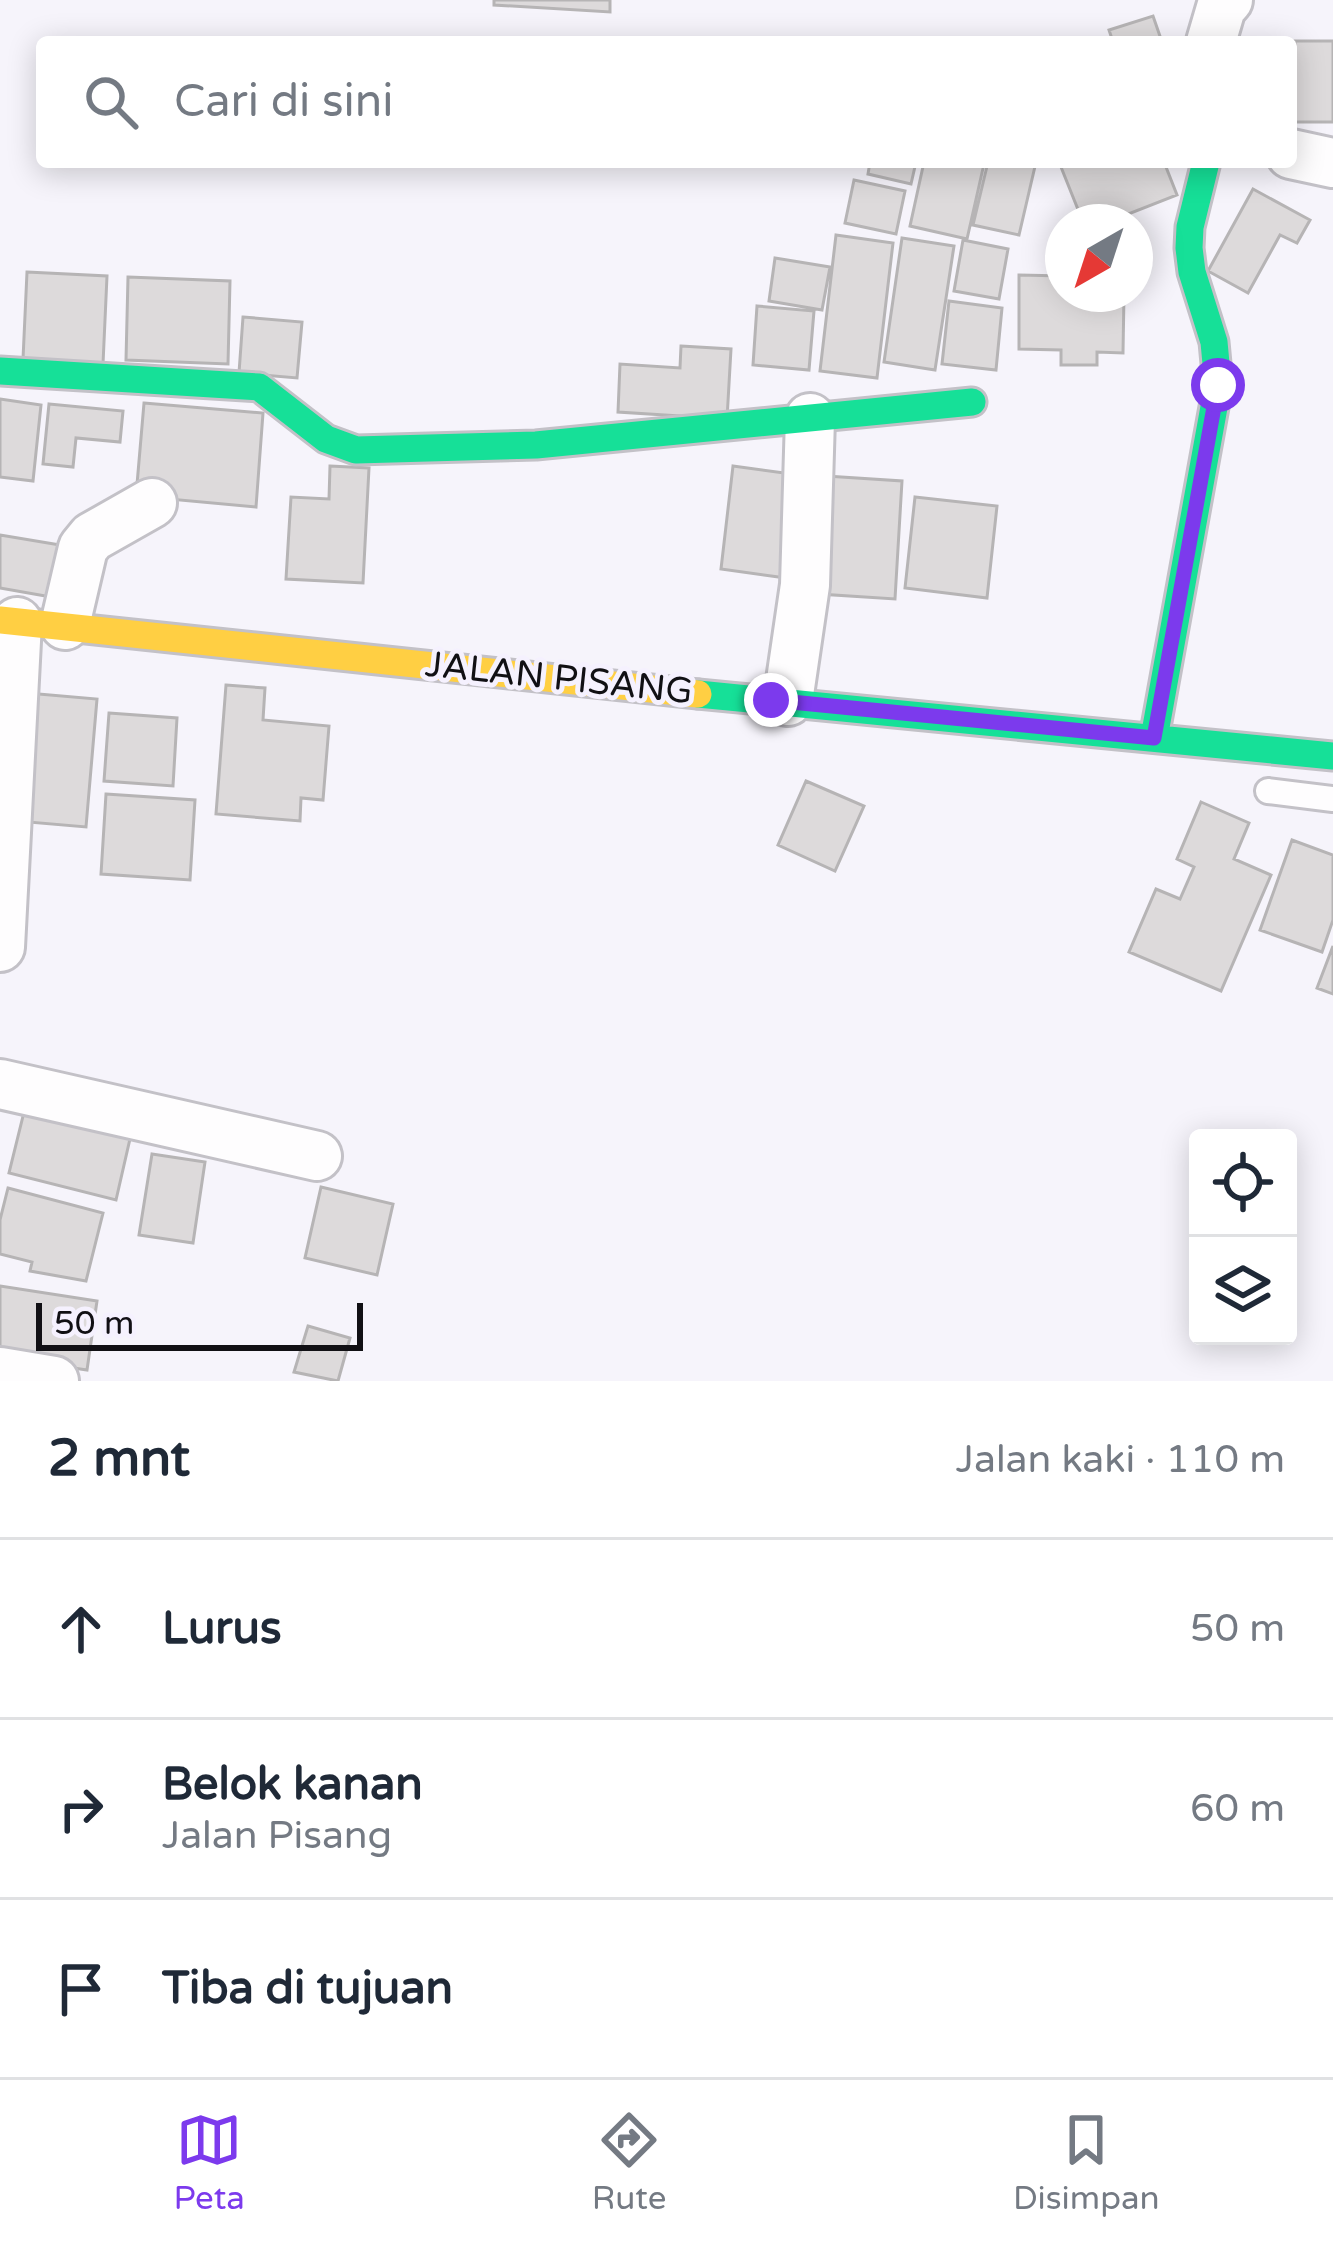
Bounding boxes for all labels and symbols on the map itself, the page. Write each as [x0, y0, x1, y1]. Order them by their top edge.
north arrow [1045, 204, 1153, 312]
route start [1191, 358, 1245, 412]
street label: JALAN PISANG [423, 643, 695, 713]
route end [744, 673, 798, 727]
scale bar [36, 1297, 363, 1350]

